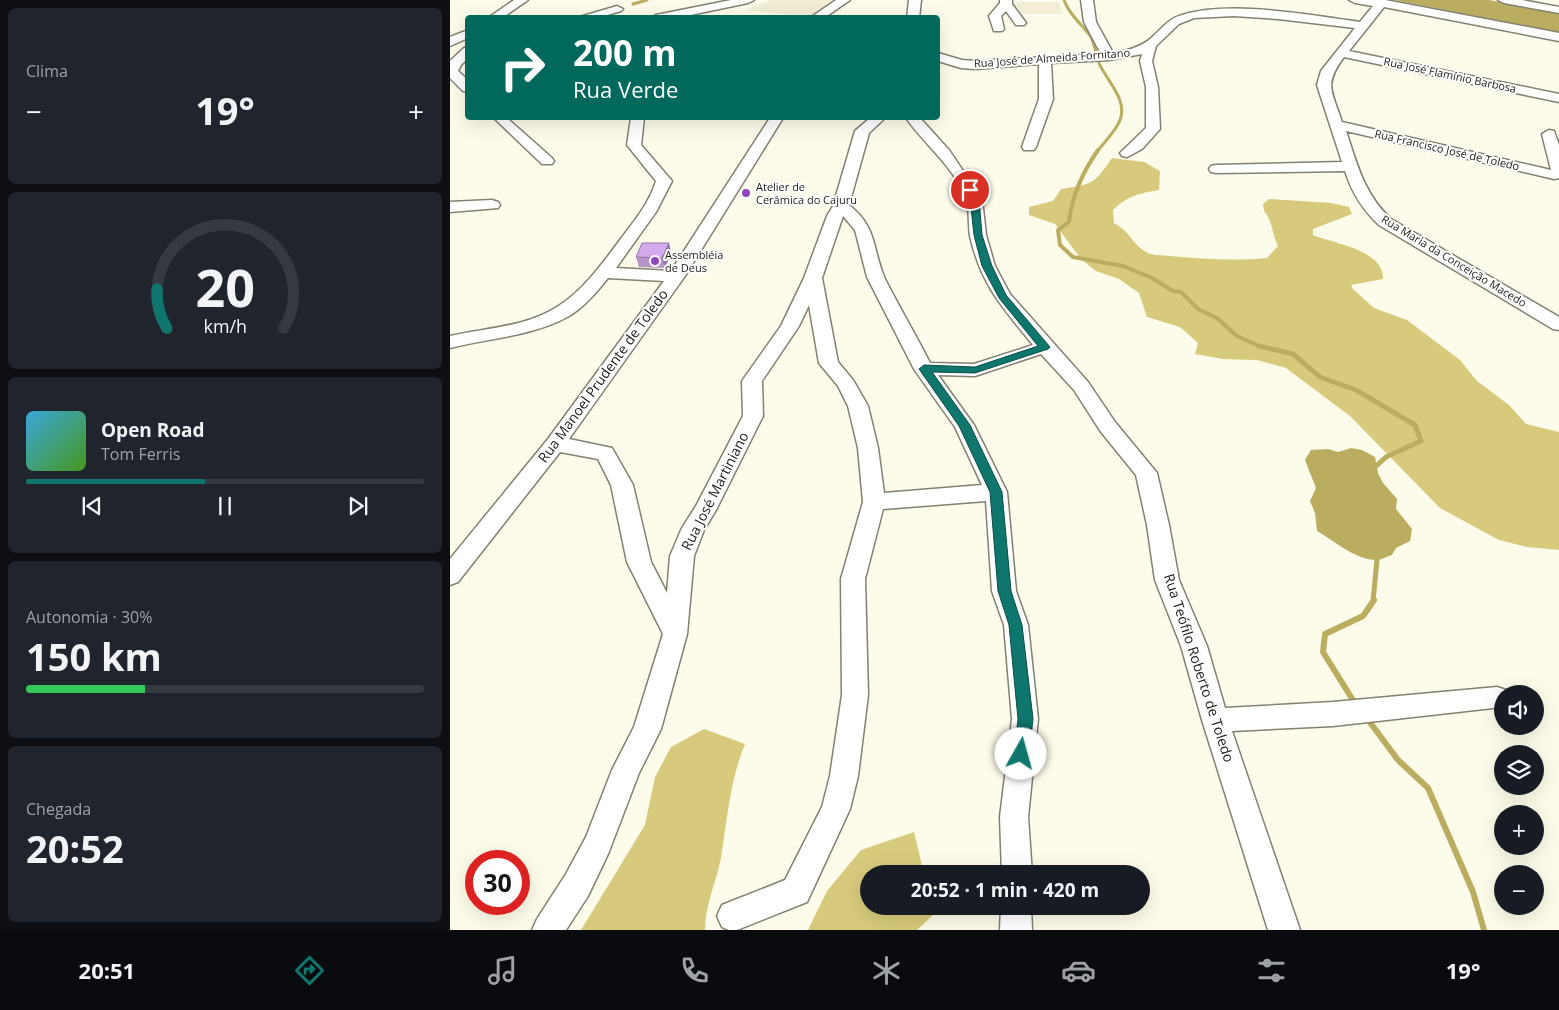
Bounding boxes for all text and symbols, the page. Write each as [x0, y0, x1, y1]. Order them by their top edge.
text: 200 m [573, 29, 677, 76]
icon: right [490, 35, 555, 100]
street label: Rua José de Almeida Fornitano [973, 45, 1131, 70]
street label: Rua José Flamínio Barbosa [1382, 53, 1518, 96]
text: Clima [26, 60, 68, 82]
text: Rua Verde [573, 74, 678, 104]
text: 19° [195, 84, 255, 136]
text: − [26, 92, 42, 130]
text: + [408, 92, 424, 130]
street label: Rua Francisco José de Toledo [1373, 126, 1521, 174]
pin [949, 169, 991, 211]
icon: arrive [956, 176, 984, 204]
place label: Atelier de Cerâmica do Cajuru [756, 179, 857, 207]
marker: Atelier de Cerâmica do Cajuru [740, 187, 752, 199]
street label: Rua Maria da Conceição Macedo [1379, 211, 1530, 310]
place label: Assembléia de Deus [665, 247, 723, 275]
text: 20 [195, 251, 255, 322]
marker: Assembléia de Deus [649, 255, 661, 267]
street label: Rua Manoel Prudente de Toledo [533, 285, 672, 466]
text: km/h [203, 314, 247, 338]
text: Open Road [101, 417, 205, 443]
street label: Rua José Martiniano [676, 428, 753, 553]
text: Tom Ferris [101, 443, 180, 465]
icon: previous [78, 492, 106, 520]
icon: pause [211, 492, 239, 520]
icon: next [344, 492, 372, 520]
street label: Rua Teófilo Roberto de Toledo [1160, 571, 1239, 765]
text: Autonomia · 30% [26, 606, 152, 628]
text: 150 km [26, 630, 162, 682]
map controls [1494, 685, 1544, 915]
button: sound [1494, 685, 1544, 735]
position arrow [994, 727, 1046, 779]
button: layers [1494, 745, 1544, 795]
text: Chegada [26, 798, 91, 820]
button: + [1494, 805, 1544, 855]
text: 20:52 [26, 822, 124, 874]
speed limit sign: 30 [465, 850, 530, 915]
button: − [1494, 865, 1544, 915]
text: 20:52 · 1 min · 420 m [911, 877, 1099, 903]
icon: directions [292, 953, 327, 988]
icon: music [485, 953, 520, 988]
icon: phone [677, 953, 712, 988]
icon: climate [869, 953, 904, 988]
icon: car [1061, 953, 1096, 988]
icon: filters [1254, 953, 1289, 988]
text: 20:51 [79, 955, 135, 985]
text: 19° [1446, 955, 1480, 985]

